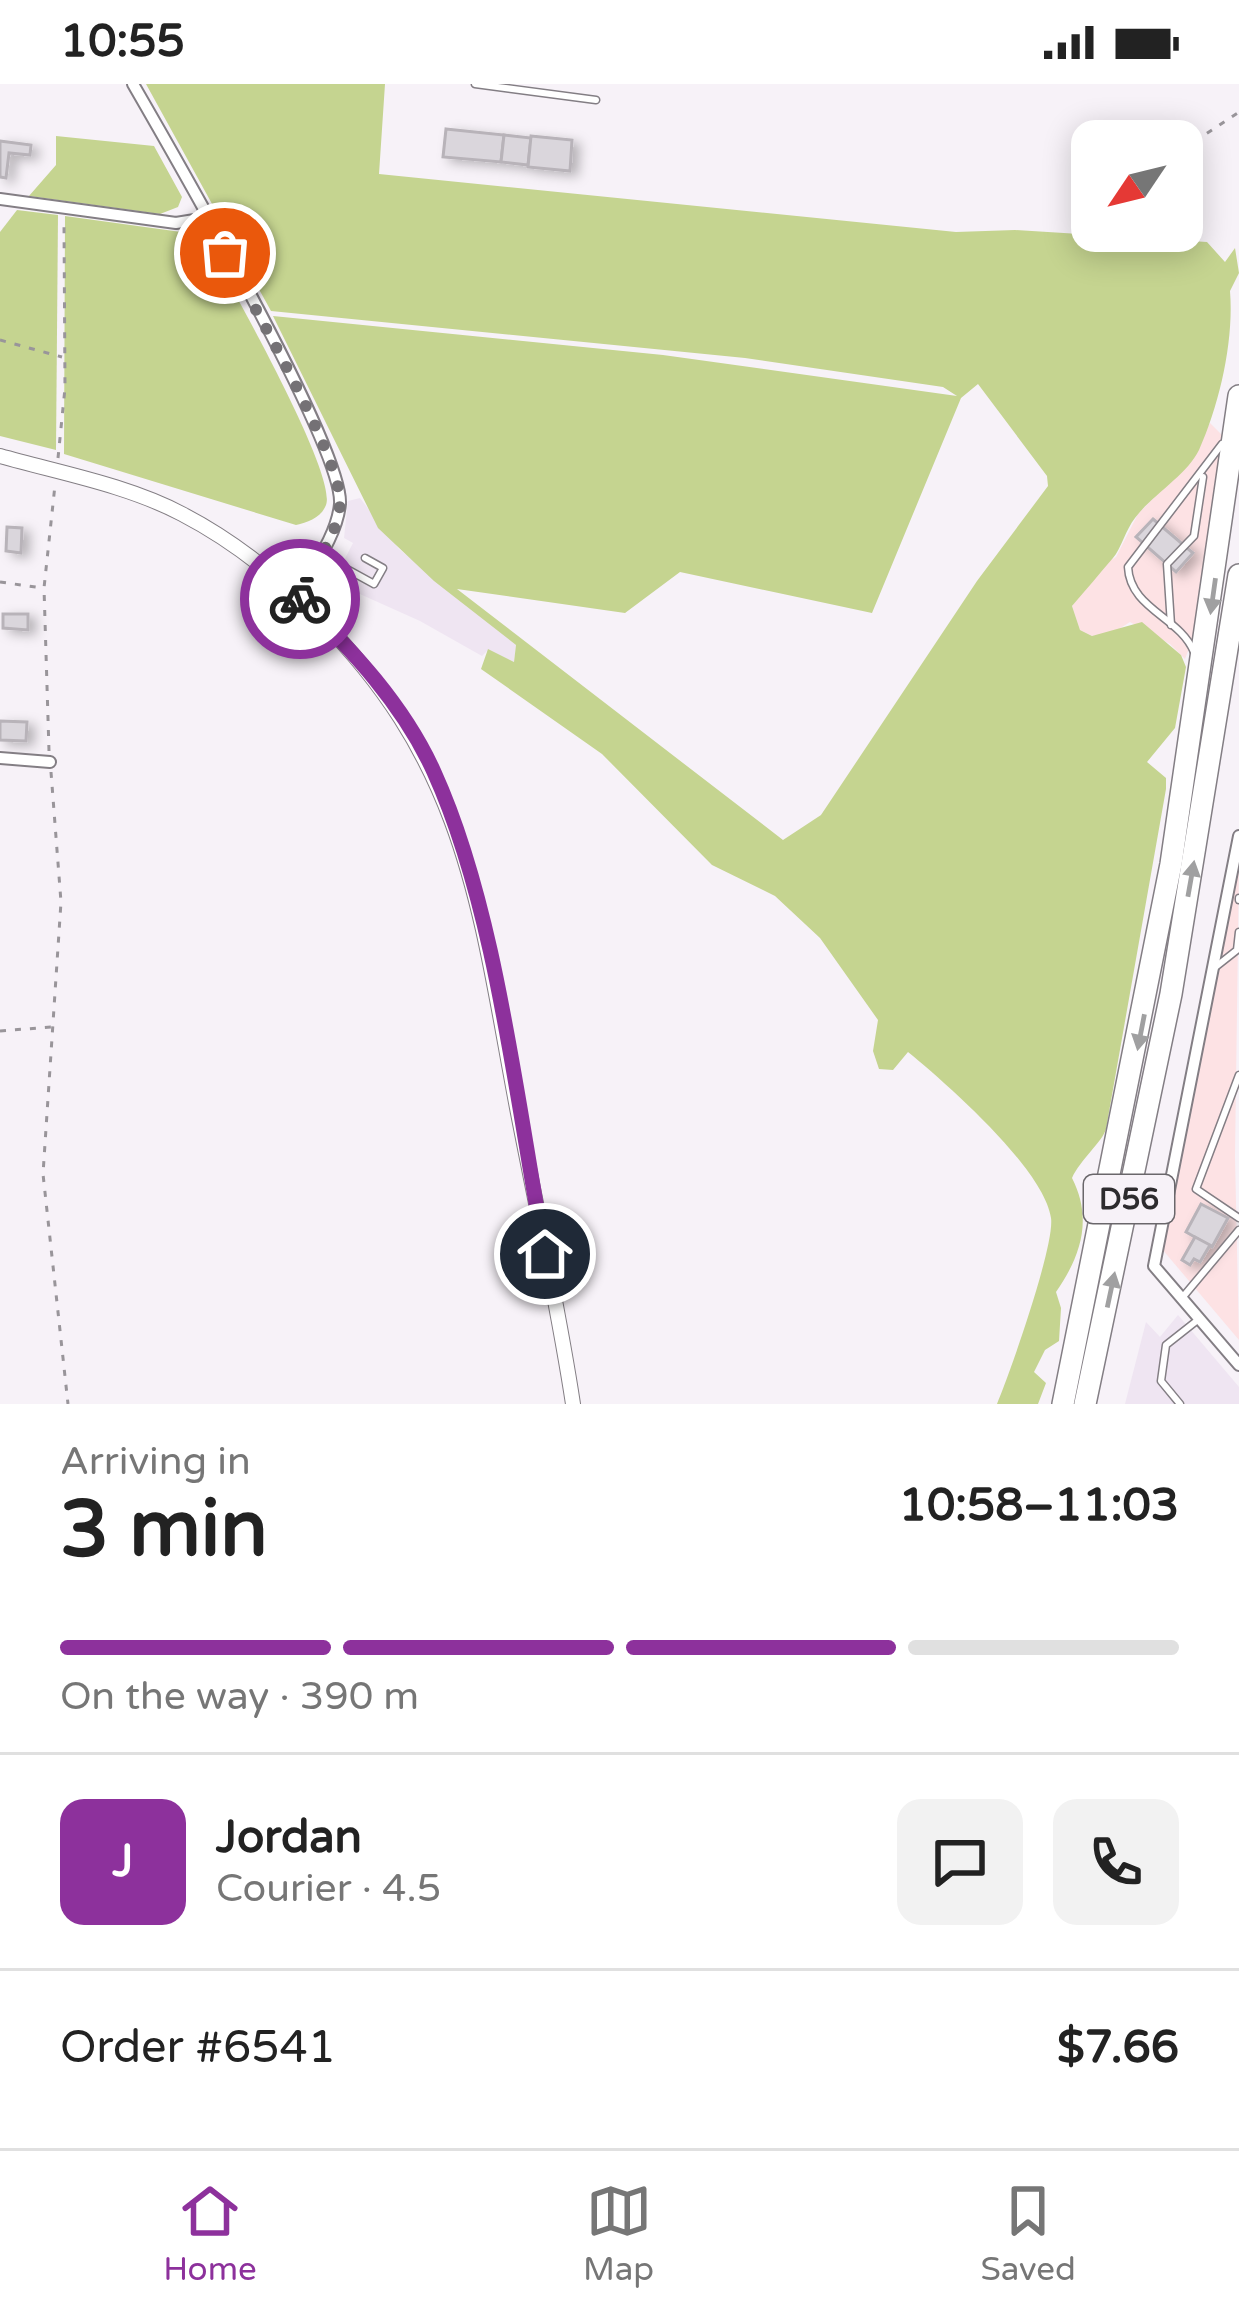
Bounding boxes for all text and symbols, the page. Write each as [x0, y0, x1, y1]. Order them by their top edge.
text: 10:55 [60, 15, 185, 69]
north arrow [1071, 120, 1203, 252]
map controls [1071, 120, 1203, 252]
pin [174, 202, 276, 304]
icon: bag [192, 220, 258, 286]
courier [240, 539, 360, 659]
icon: bike [267, 566, 333, 632]
one-way arrow [1203, 577, 1222, 615]
one-way arrow [1183, 859, 1201, 897]
one-way arrow [1131, 1014, 1150, 1052]
road number: D56 [1084, 1175, 1174, 1223]
pin [494, 1203, 596, 1305]
icon: home [512, 1221, 578, 1287]
one-way arrow [1102, 1270, 1121, 1308]
text: Arriving in [60, 1438, 251, 1485]
text: 10:58–11:03 [899, 1479, 1179, 1533]
text: 3 min [60, 1483, 268, 1577]
text: On the way · 390 m [60, 1673, 419, 1720]
button: chat [897, 1799, 1023, 1925]
button: phone [1053, 1799, 1179, 1925]
text: Jordan [216, 1811, 362, 1865]
text: J [113, 1835, 133, 1889]
text: Courier · 4.5 [216, 1865, 441, 1912]
text: Order #6541 [60, 2021, 336, 2075]
text: $7.66 [1057, 2021, 1179, 2075]
tab: Home [163, 2178, 257, 2289]
tab: Map [583, 2178, 654, 2289]
tab: Saved [980, 2178, 1076, 2289]

